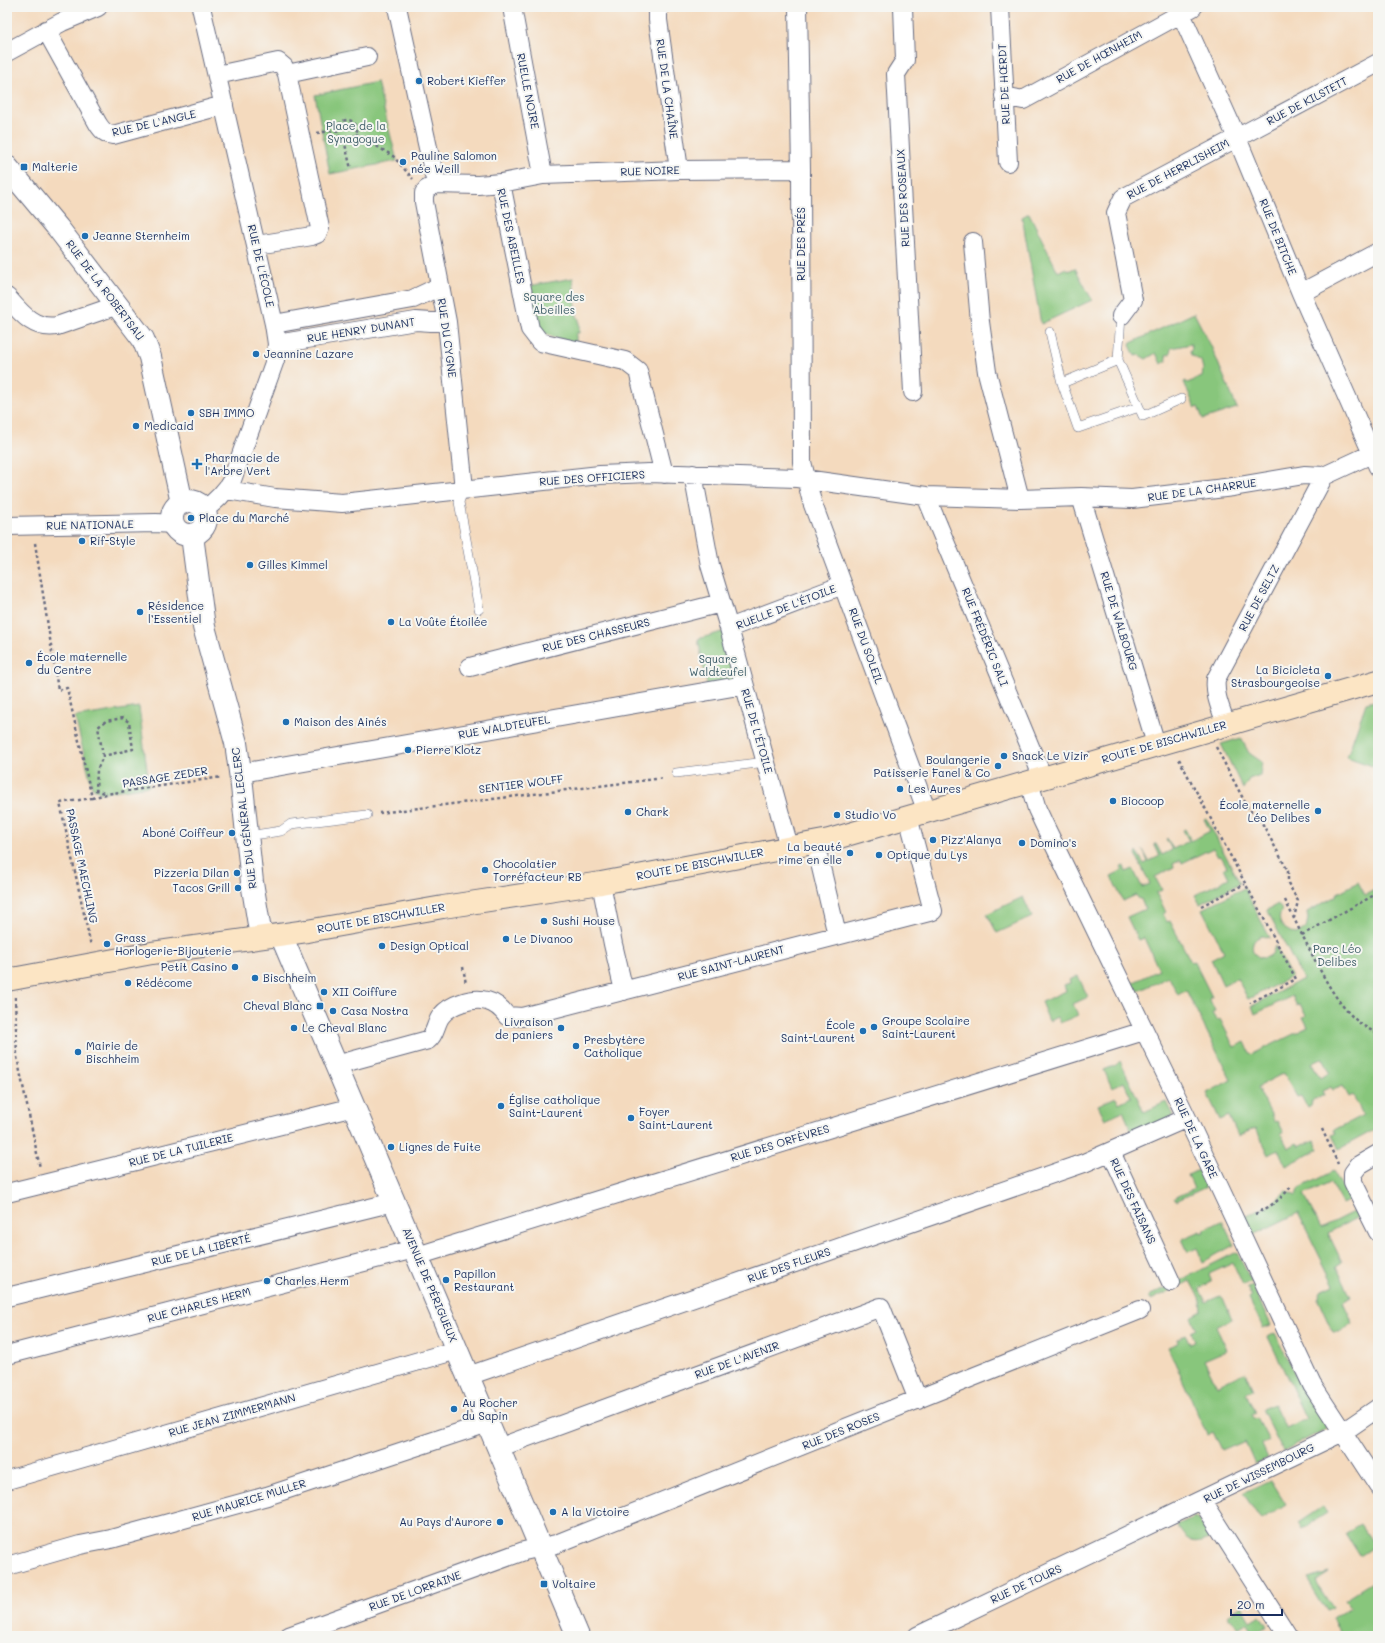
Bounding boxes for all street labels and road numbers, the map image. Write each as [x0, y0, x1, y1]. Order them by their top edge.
street label: RUE DE HŒNHEIM [1053, 27, 1144, 86]
street label: RUE DE LA CHAÎNE [653, 38, 682, 140]
street label: RUE DE HŒRDT [994, 43, 1013, 125]
street label: RUELLE NOIRE [514, 52, 543, 130]
street label: RUE DE KILSTETT [1264, 73, 1350, 128]
street label: RUE DE L'ANGLE [110, 106, 197, 139]
street label: RUE DE HERRLISHEIM [1124, 135, 1232, 202]
street label: RUE DES ROSEAUX [892, 149, 913, 247]
street label: RUE NOIRE [620, 162, 680, 179]
street label: RUE DES ABEILLES [494, 187, 529, 285]
street label: RUE DE BITCHE [1256, 196, 1301, 277]
street label: RUE DES PRÉS [793, 207, 808, 281]
street label: RUE DE L'ÉCOLE [245, 223, 278, 309]
street label: RUE DE LA ROBERTSAU [63, 237, 148, 343]
street label: RUE DU CYGNE [434, 297, 461, 379]
street label: RUE HENRY DUNANT [306, 314, 416, 345]
street label: RUE DES OFFICIERS [539, 466, 645, 489]
street label: RUE DE LA CHARRUE [1147, 474, 1257, 505]
street label: RUE NATIONALE [46, 516, 134, 533]
street label: RUE DE SELTZ [1235, 561, 1283, 634]
street label: RUE DE WALBOURG [1097, 570, 1142, 672]
street label: RUELLE DE L'ÉTOILE [734, 581, 838, 632]
street label: RUE FRÉDÉRIC SALI [959, 585, 1012, 689]
street label: RUE DU SOLEIL [846, 606, 887, 686]
street label: RUE DES CHASSEURS [541, 614, 651, 655]
street label: RUE DE L'ÉTOILE [738, 687, 777, 775]
street label: RUE WALDTEUFEL [457, 711, 551, 742]
street label: ROUTE DE BISCHWILLER [1100, 716, 1228, 767]
street label: RUE DU GÉNÉRAL LECLERC [227, 746, 260, 890]
street label: PASSAGE ZEDER [121, 762, 209, 791]
street label: SENTIER WOLFF [478, 771, 564, 796]
street label: PASSAGE MAECHLING [63, 807, 102, 925]
street label: ROUTE DE BISCHWILLER [635, 844, 765, 883]
street label: ROUTE DE BISCHWILLER [316, 899, 446, 936]
street label: RUE SAINT-LAURENT [676, 941, 786, 984]
street label: RUE DE LA GARE [1171, 1095, 1222, 1181]
street label: RUE DES ORFÈVRES [729, 1120, 831, 1165]
street label: RUE DE LA TUILERIE [127, 1129, 235, 1170]
street label: RUE DES FAISANS [1107, 1155, 1160, 1246]
street label: AVENUE DE PÉRIGUEUX [399, 1225, 461, 1344]
street label: RUE DE LA LIBERTÉ [150, 1230, 252, 1269]
street label: RUE DES FLEURS [745, 1243, 832, 1286]
street label: RUE CHARLES HERM [146, 1284, 252, 1326]
street label: RUE DE L'AVENIR [692, 1337, 781, 1382]
street label: RUE JEAN ZIMMERMANN [167, 1389, 297, 1440]
street label: RUE DES ROSES [800, 1408, 882, 1453]
street label: RUE DE WISSEMBOURG [1201, 1439, 1317, 1506]
street label: RUE MAURICE MULLER [190, 1475, 308, 1524]
street label: RUE DE TOURS [988, 1560, 1064, 1607]
street label: RUE DE LORRAINE [367, 1567, 463, 1614]

